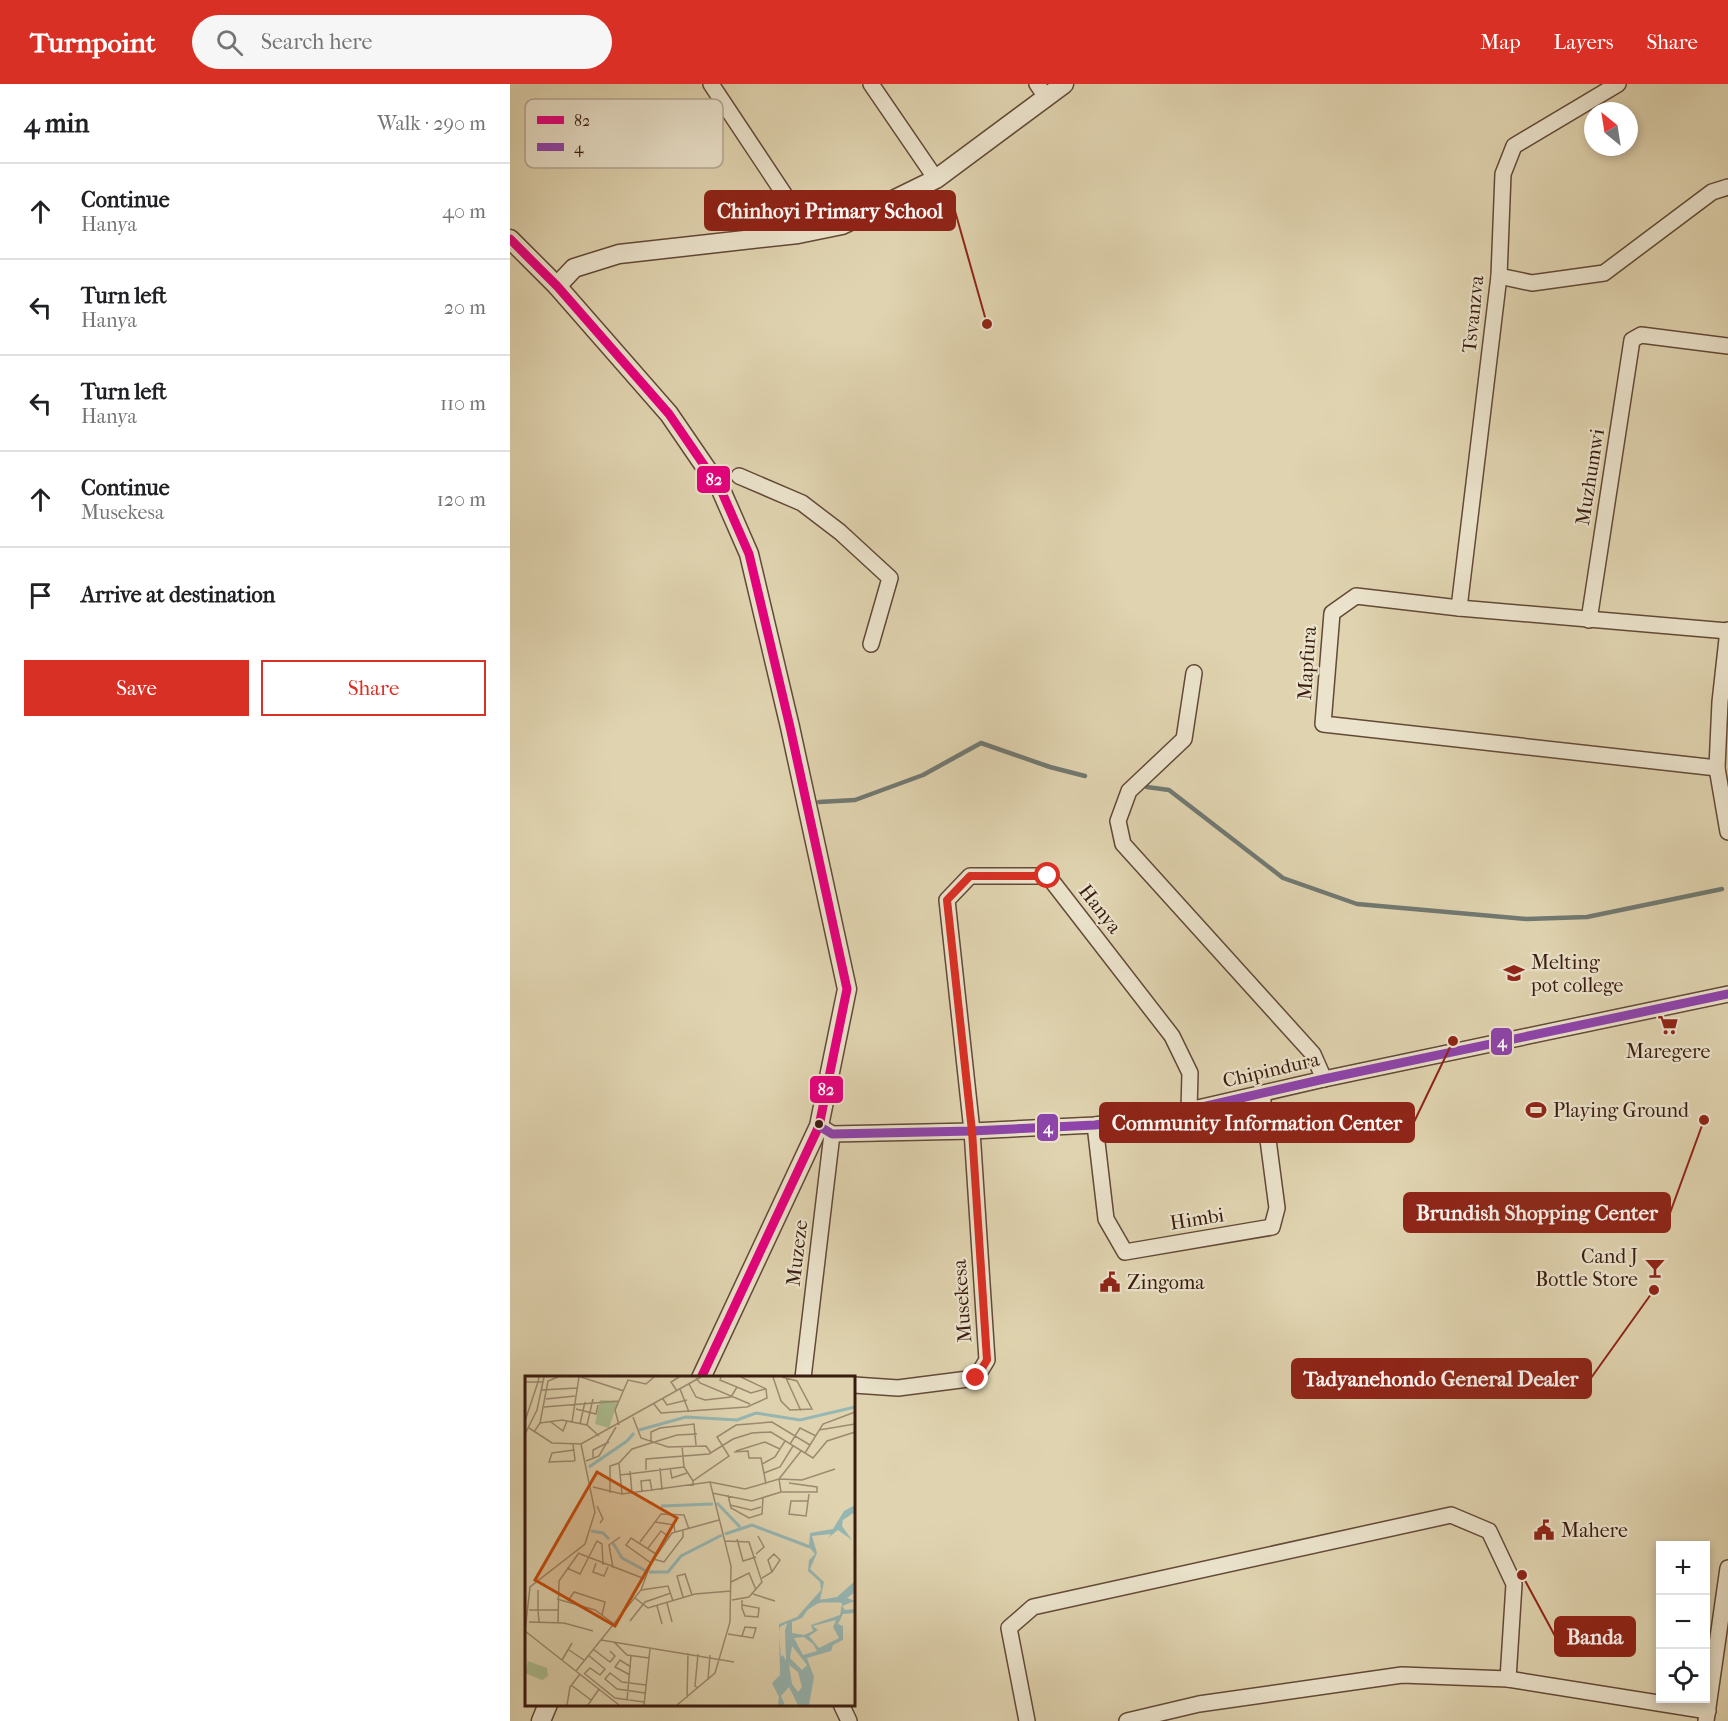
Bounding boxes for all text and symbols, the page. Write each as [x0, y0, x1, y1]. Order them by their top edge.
search box [192, 15, 612, 69]
text: Turnpoint [30, 26, 156, 59]
icon: search [213, 26, 246, 59]
text: Search here [261, 29, 372, 55]
text: Map [1480, 30, 1521, 54]
text: Layers [1554, 30, 1613, 54]
text: Share [1646, 30, 1698, 54]
legend [525, 99, 723, 168]
north arrow [1584, 102, 1638, 156]
text: 4 min [24, 108, 89, 139]
text: 82 [574, 111, 590, 130]
text: Walk · 290 m [377, 112, 486, 135]
text: 4 [574, 138, 584, 157]
text: Continue [81, 187, 170, 213]
callout: Chinhoyi Primary School [705, 191, 955, 230]
icon: ahead [24, 195, 57, 228]
text: Chinhoyi Primary School [717, 199, 943, 223]
text: 40 m [442, 200, 486, 223]
text: Hanya [81, 213, 137, 236]
street label: Tsvanzva [1457, 273, 1489, 354]
text: Turn left [81, 283, 167, 309]
icon: left [24, 291, 57, 324]
text: 20 m [444, 296, 486, 319]
text: Hanya [81, 309, 137, 332]
text: Turn left [81, 379, 167, 405]
icon: left [24, 387, 57, 420]
text: 110 m [440, 392, 486, 415]
text: Hanya [81, 405, 137, 428]
street label: Muzhumwi [1571, 427, 1609, 527]
line badge: 82 [696, 465, 731, 494]
text: 82 [706, 470, 722, 489]
text: Continue [81, 475, 170, 501]
icon: ahead [24, 483, 57, 516]
text: 120 m [437, 488, 486, 511]
text: Musekesa [81, 501, 164, 524]
icon: arrive [24, 579, 57, 612]
text: Arrive at destination [81, 582, 275, 608]
street label: Mapfura [1293, 624, 1321, 701]
button: Save [24, 660, 249, 716]
button: Share [261, 660, 486, 716]
route start [1034, 862, 1060, 888]
street label: Hanya [1074, 880, 1127, 939]
place label: Melting pot college [1530, 951, 1624, 997]
school or university icon: Melting pot college [1502, 961, 1526, 985]
supermarket icon: Maregere [1656, 1013, 1680, 1037]
line badge: 4 [1490, 1027, 1513, 1056]
text: 4 [1496, 1032, 1508, 1052]
place label: Maregere [1626, 1040, 1710, 1063]
street label: Chipindura [1220, 1048, 1322, 1092]
line badge: 82 [809, 1075, 844, 1104]
text: 82 [818, 1080, 834, 1099]
sports icon: Playing Ground [1524, 1098, 1548, 1122]
place label: Playing Ground [1553, 1099, 1690, 1122]
callout: Community Information Center [1100, 1103, 1414, 1142]
text: Community Information Center [1112, 1111, 1403, 1135]
line badge: 4 [1036, 1113, 1059, 1142]
unlabelled marker [813, 1118, 825, 1130]
text: 4 [1042, 1118, 1054, 1138]
callout: Brundish Shopping Center [1404, 1193, 1670, 1232]
text: Brundish Shopping Center [1416, 1201, 1659, 1225]
street label: Himbi [1168, 1203, 1226, 1235]
street label: Muzeze [782, 1218, 813, 1288]
place label: Cand J Bottle Store [1535, 1245, 1638, 1291]
bar icon: Cand J Bottle Store [1643, 1256, 1667, 1280]
street label: Musekesa [948, 1258, 976, 1343]
public building icon: Zingoma [1098, 1270, 1122, 1294]
place label: Zingoma [1127, 1271, 1205, 1294]
callout: Tadyanehondo General Dealer [1292, 1359, 1591, 1398]
route end [962, 1364, 988, 1390]
text: Tadyanehondo General Dealer [1303, 1367, 1580, 1391]
inset map [525, 1376, 855, 1706]
public building icon: Mahere [1532, 1518, 1556, 1542]
place label: Mahere [1561, 1519, 1628, 1542]
map controls [1656, 1541, 1710, 1703]
button: + [1656, 1541, 1710, 1595]
button: − [1656, 1595, 1710, 1649]
callout: Banda [1555, 1617, 1635, 1656]
text: Banda [1567, 1625, 1625, 1649]
button: locate [1656, 1649, 1710, 1703]

